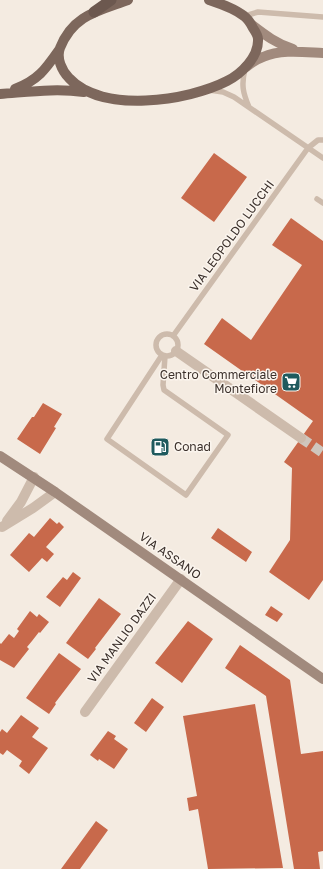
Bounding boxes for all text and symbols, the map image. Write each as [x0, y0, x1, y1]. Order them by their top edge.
street label: VIA LEOPOLDO LUCCHI [186, 177, 277, 294]
place label: Centro Commerciale Montefiore [160, 367, 277, 396]
supermarket icon: Centro Commerciale Montefiore [280, 371, 302, 393]
fuel station icon: Conad [149, 436, 171, 458]
place label: Conad [174, 439, 211, 454]
street label: VIA ASSANO [136, 529, 204, 582]
street label: VIA MANLIO DAZZI [84, 590, 159, 686]

